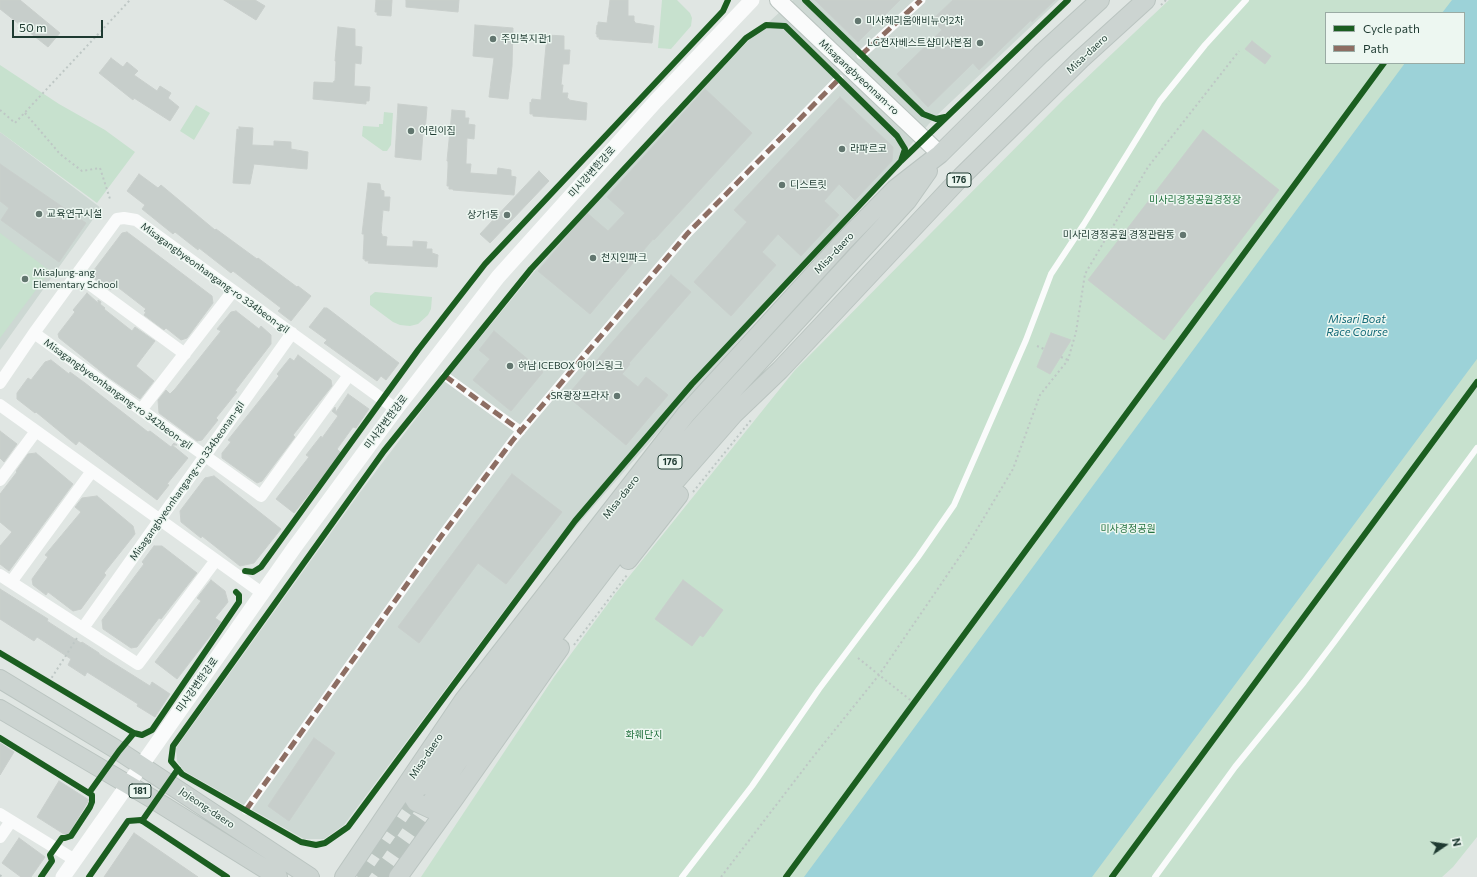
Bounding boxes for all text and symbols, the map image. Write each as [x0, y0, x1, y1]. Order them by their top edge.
scale bar [14, 12, 105, 38]
legend [1325, 12, 1465, 64]
place label: 미사헤리움애비뉴어2차 [866, 15, 964, 27]
marker: 미사헤리움애비뉴어2차 [853, 16, 863, 26]
text: 50 m [19, 20, 47, 34]
text: Cycle path [1363, 21, 1420, 35]
street label: Misa-daero [1064, 32, 1110, 76]
place label: 주민복지관1 [501, 33, 551, 45]
marker: 주민복지관1 [488, 34, 498, 44]
street label: Misagangbyeonnam-ro [816, 37, 902, 117]
place label: LG전자베스트샵미사본점 [867, 37, 972, 49]
marker: LG전자베스트샵미사본점 [975, 38, 985, 48]
text: Path [1363, 41, 1389, 55]
place label: 어린이집 [419, 125, 456, 137]
marker: 어린이집 [406, 126, 416, 136]
place label: 라파르코 [850, 143, 887, 155]
street label: 미사강변한강로 [566, 144, 618, 200]
marker: 라파르코 [837, 144, 847, 154]
road number: 176 [947, 173, 971, 187]
place label: 디스트릿 [790, 179, 827, 191]
marker: 디스트릿 [777, 180, 787, 190]
park label: 미사리경정공원경정장 [1149, 194, 1241, 206]
place label: 교육연구시설 [47, 208, 102, 220]
marker: 교육연구시설 [34, 209, 44, 219]
place label: 상가1동 [467, 209, 499, 221]
marker: 상가1동 [502, 210, 512, 220]
street label: Misagangbyeonhangang-ro 334beon-gil [138, 220, 292, 336]
place label: 미사리경정공원 경정관람동 [1063, 229, 1175, 241]
street label: Misa-daero [812, 230, 856, 276]
marker: 미사리경정공원 경정관람동 [1178, 230, 1188, 240]
place label: 천지인파크 [601, 252, 647, 264]
marker: 천지인파크 [588, 253, 598, 263]
place label: MisaJung-ang Elementary School [33, 267, 118, 290]
marker: MisaJung-ang Elementary School [20, 274, 30, 284]
water label: Misari Boat Race Course [1326, 312, 1388, 338]
street label: Misagangbyeonhangang-ro 342beon-gil [42, 336, 194, 452]
place label: 하남 ICEBOX 아이스링크 [518, 360, 623, 372]
marker: 하남 ICEBOX 아이스링크 [505, 361, 515, 371]
place label: SR광장프라자 [550, 390, 609, 402]
marker: SR광장프라자 [612, 391, 622, 401]
street label: 미사강변한강로 [362, 393, 410, 451]
street label: Misagangbyeonhangang-ro 334beonan-gil [127, 399, 247, 563]
road number: 176 [658, 455, 682, 469]
street label: Misa-daero [600, 473, 642, 521]
park label: 미사경정공원 [1100, 523, 1156, 535]
street label: 미사강변한강로 [174, 655, 220, 715]
park label: 화훼단지 [626, 729, 662, 741]
street label: Misa-daero [406, 731, 446, 781]
road number: 181 [129, 784, 151, 798]
street label: Jojeong-daero [177, 785, 237, 831]
north arrow [1425, 825, 1465, 865]
text: N [1450, 837, 1464, 848]

